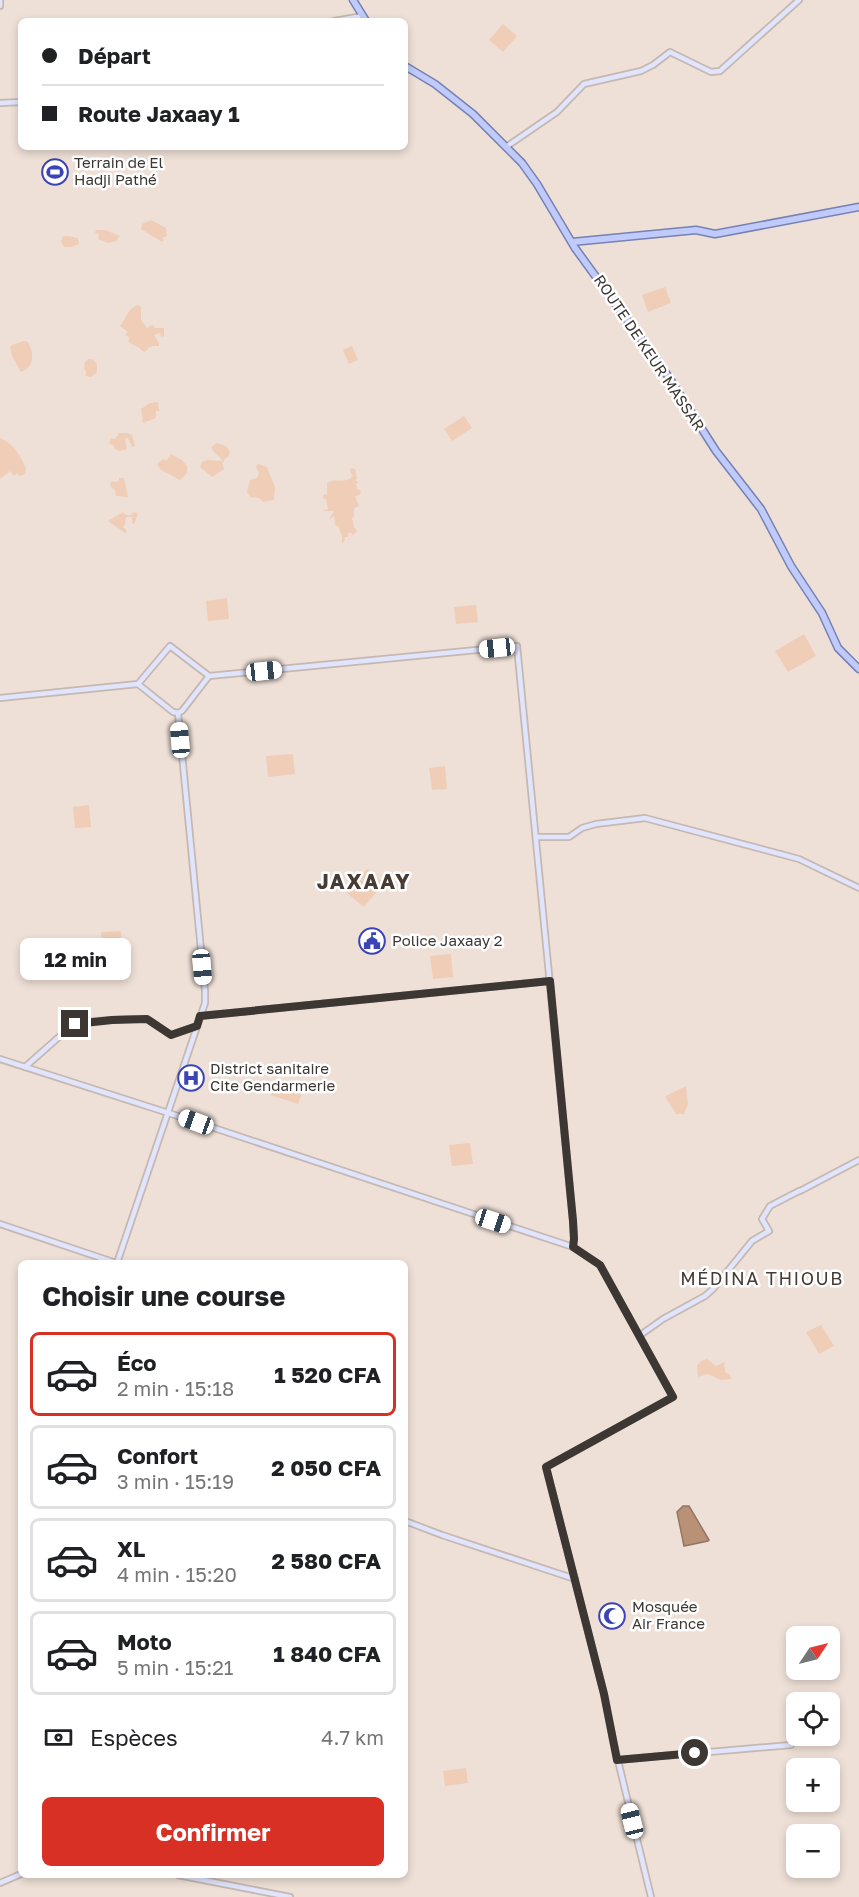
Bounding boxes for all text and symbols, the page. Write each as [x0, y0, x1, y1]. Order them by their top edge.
text: Départ [78, 42, 151, 69]
text: Route Jaxaay 1 [78, 100, 240, 127]
place label: Terrain de El Hadji Pathé [74, 153, 163, 188]
sports icon: Terrain de El Hadji Pathé [40, 157, 70, 187]
street label: ROUTE DE KEUR MASSAR [591, 271, 709, 434]
car [478, 637, 516, 659]
car [245, 660, 283, 682]
car [169, 721, 191, 759]
district label: JAXAAY [317, 868, 411, 894]
public building icon: Police Jaxaay 2 [357, 926, 387, 956]
place label: Police Jaxaay 2 [392, 931, 503, 949]
callout: 12 min [20, 937, 130, 979]
text: 12 min [44, 947, 107, 971]
car [191, 948, 213, 986]
route end [61, 1010, 88, 1037]
place label: District sanitaire Cite Gendarmerie [210, 1059, 336, 1094]
hospital icon: District sanitaire Cite Gendarmerie [176, 1063, 206, 1093]
car [176, 1107, 216, 1137]
car [473, 1207, 513, 1235]
district label: MÉDINA THIOUB [680, 1267, 844, 1289]
text: Choisir une course [42, 1280, 285, 1312]
icon: car [45, 1347, 99, 1401]
text: Éco [117, 1349, 156, 1376]
text: 1 520 CFA [274, 1361, 381, 1388]
text: 2 min · 15:18 [117, 1376, 234, 1400]
icon: car [45, 1440, 99, 1494]
text: Confort [117, 1442, 198, 1469]
text: 2 050 CFA [271, 1454, 381, 1481]
text: 3 min · 15:19 [117, 1469, 234, 1493]
icon: car [45, 1533, 99, 1587]
text: XL [117, 1535, 145, 1562]
text: 2 580 CFA [272, 1547, 381, 1574]
text: 4 min · 15:20 [117, 1562, 237, 1586]
place label: Mosquée Air France [632, 1597, 705, 1632]
mosque icon: Mosquée Air France [597, 1601, 627, 1631]
icon: car [45, 1626, 99, 1680]
north arrow [786, 1626, 840, 1680]
map controls [786, 1626, 840, 1878]
text: Moto [117, 1628, 172, 1655]
text: 1 840 CFA [273, 1640, 381, 1667]
text: 5 min · 15:21 [117, 1655, 234, 1679]
button: locate [786, 1692, 840, 1746]
icon: cash [42, 1721, 75, 1754]
text: Espèces [90, 1724, 178, 1751]
text: 4.7 km [321, 1725, 384, 1749]
route start [681, 1739, 708, 1766]
button: + [786, 1758, 840, 1812]
button: Confirmer [42, 1797, 384, 1866]
car [619, 1801, 645, 1841]
button: − [786, 1824, 840, 1878]

